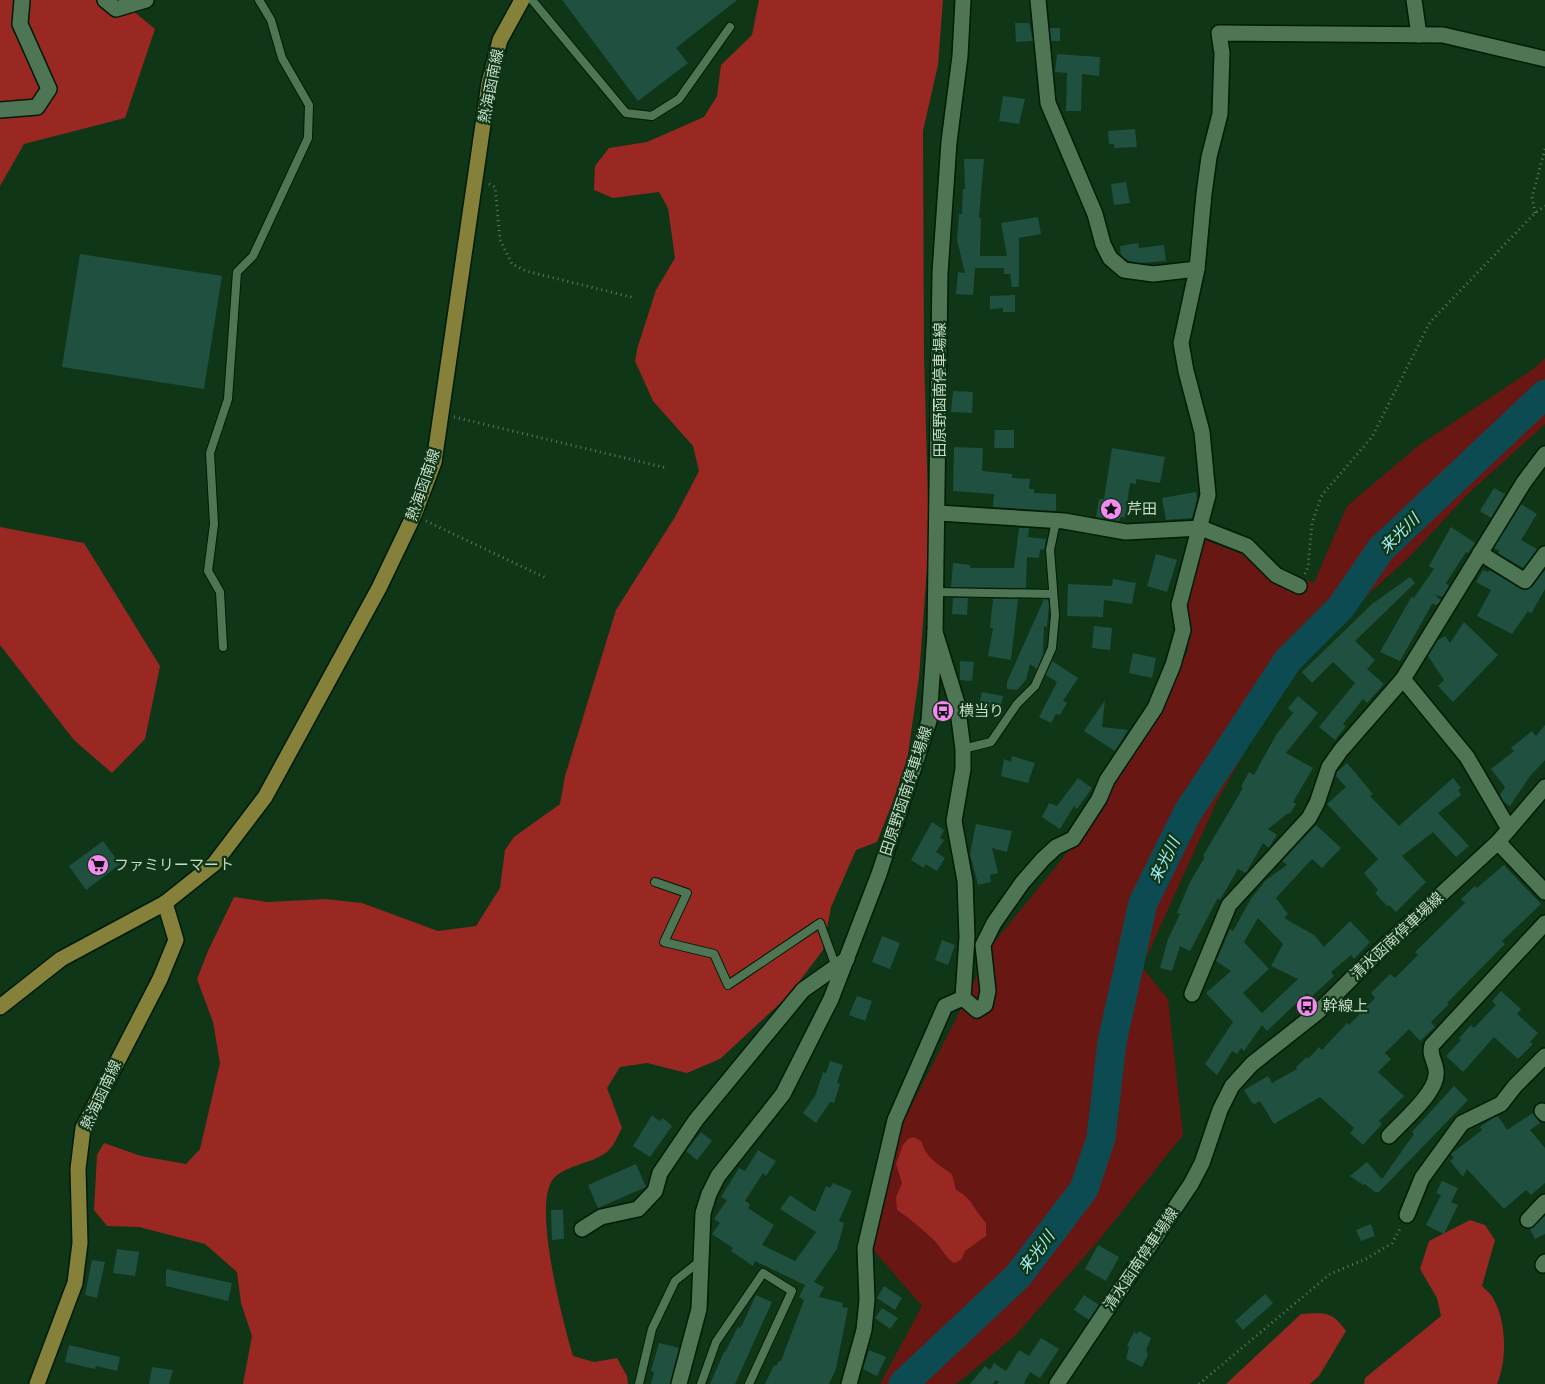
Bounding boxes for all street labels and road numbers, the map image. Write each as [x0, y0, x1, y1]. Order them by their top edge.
street label: 熱海函南線 [475, 47, 506, 124]
street label: 田原野函南停車場線 [931, 322, 948, 458]
street label: 熱海函南線 [402, 447, 443, 523]
street label: 田原野函南停車場線 [877, 724, 934, 858]
street label: 清水函南停車場線 [1347, 888, 1446, 983]
street label: 熱海函南線 [77, 1057, 124, 1132]
street label: 清水函南停車場線 [1100, 1204, 1181, 1313]

